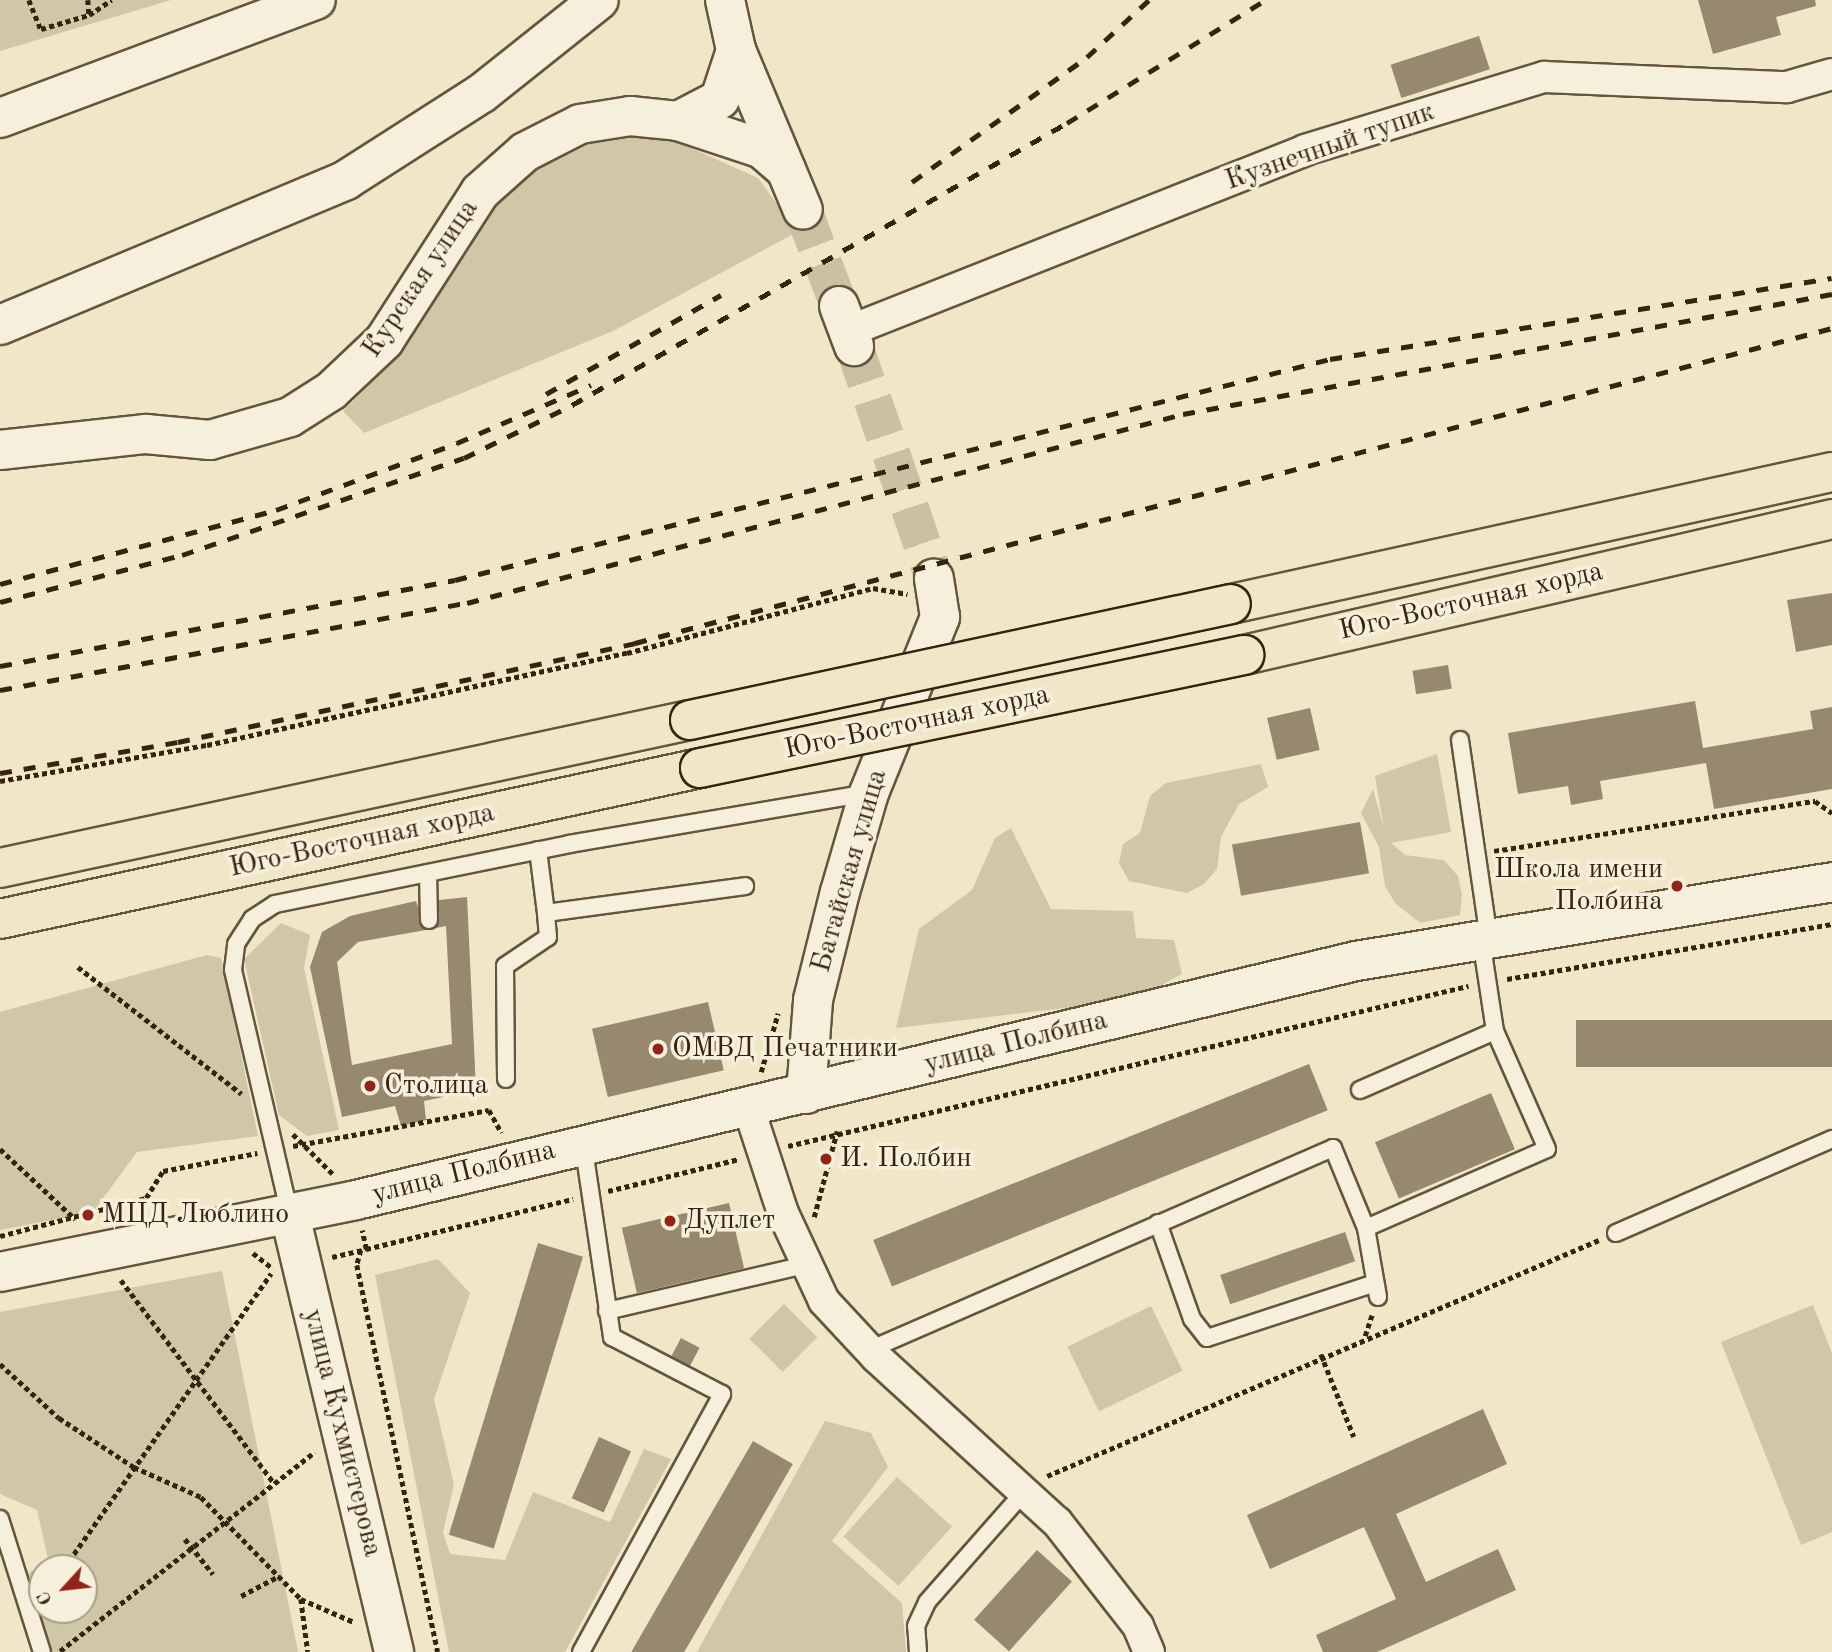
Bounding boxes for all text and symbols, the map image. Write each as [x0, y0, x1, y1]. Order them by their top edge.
street label: Кузнечный тупик [1221, 95, 1439, 199]
street label: Курская улица [356, 193, 486, 365]
street label: Юго-Восточная хорда [1336, 555, 1606, 649]
street label: Юго-Восточная хорда [781, 678, 1053, 768]
street label: Батайская улица [805, 765, 895, 977]
street label: Юго-Восточная хорда [226, 796, 498, 886]
place label: Школа имени Полбина [1494, 853, 1663, 919]
marker: Школа имени Полбина [1669, 878, 1685, 894]
street label: улица Полбина [921, 1004, 1111, 1082]
place label: ОМВД Печатники [672, 1032, 898, 1066]
marker: ОМВД Печатники [650, 1041, 666, 1057]
place label: Столица [384, 1069, 488, 1103]
marker: Столица [362, 1078, 378, 1094]
street label: улица Полбина [369, 1134, 559, 1212]
place label: И. Полбин [840, 1142, 972, 1176]
marker: И. Полбин [818, 1151, 834, 1167]
place label: МЦД Люблино [102, 1198, 289, 1232]
place label: Дуплет [684, 1204, 775, 1238]
marker: МЦД Люблино [80, 1207, 96, 1223]
marker: Дуплет [662, 1213, 678, 1229]
street label: улица Кухмистерова [295, 1306, 389, 1560]
north arrow [28, 1554, 98, 1624]
text: С [34, 1588, 57, 1608]

